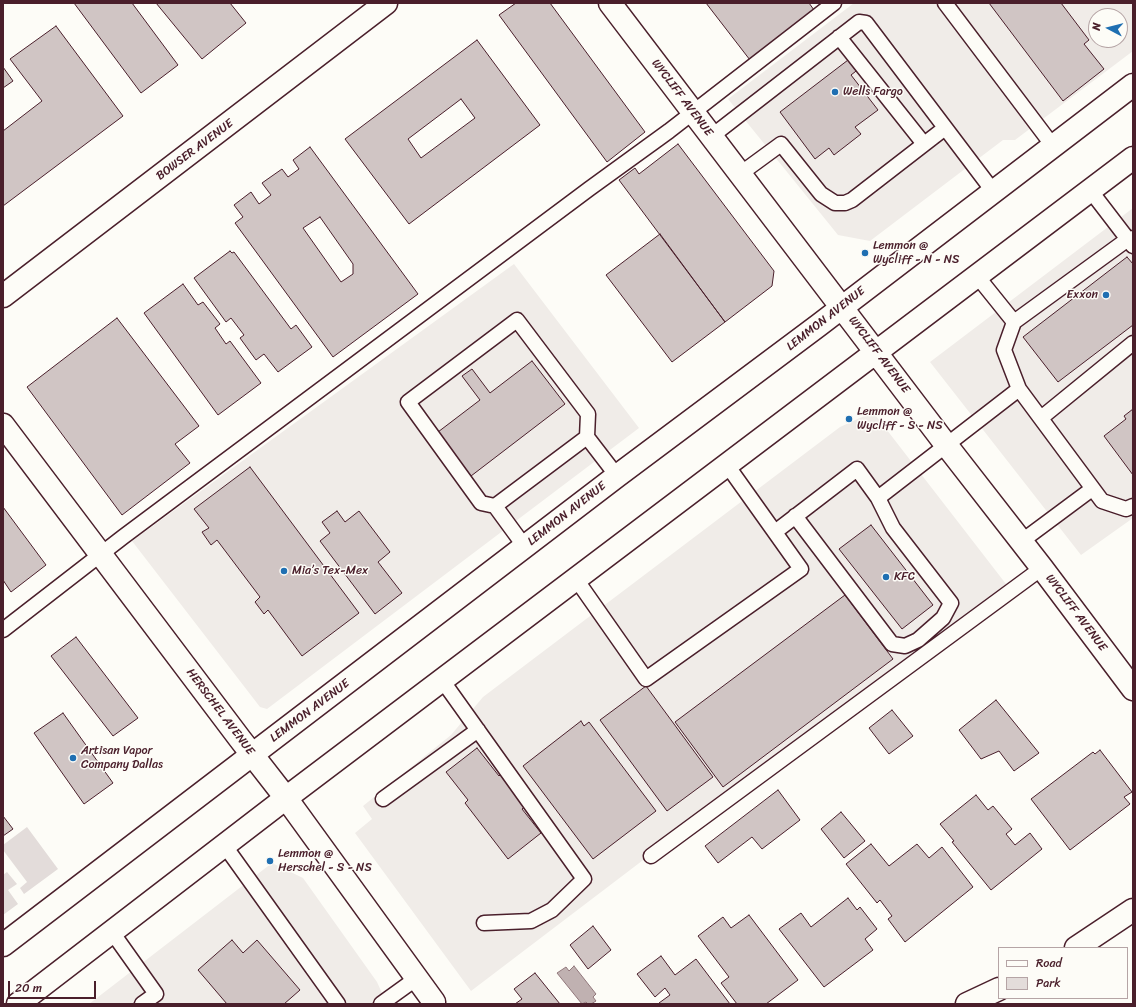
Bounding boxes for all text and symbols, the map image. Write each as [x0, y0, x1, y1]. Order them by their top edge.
north arrow [1088, 8, 1128, 48]
text: N [1087, 22, 1106, 32]
street label: WYCLIFF AVENUE [648, 57, 716, 139]
place label: Wells Fargo [843, 85, 903, 99]
marker: Wells Fargo [830, 87, 840, 97]
street label: BOWSER AVENUE [154, 116, 236, 184]
place label: Lemmon @ Wycliff - N - NS [873, 239, 960, 267]
marker: Lemmon @ Wycliff - N - NS [860, 248, 870, 258]
street label: LEMMON AVENUE [784, 284, 868, 354]
place label: Exxon [1066, 288, 1098, 302]
marker: Exxon [1101, 290, 1111, 300]
street label: WYCLIFF AVENUE [845, 314, 913, 396]
place label: Lemmon @ Wycliff - S - NS [857, 405, 943, 433]
marker: Lemmon @ Wycliff - S - NS [844, 414, 854, 424]
street label: LEMMON AVENUE [525, 479, 609, 549]
place label: Mia’s Tex-Mex [292, 564, 368, 578]
marker: Mia’s Tex-Mex [279, 566, 289, 576]
place label: KFC [894, 570, 915, 584]
marker: KFC [881, 572, 891, 582]
street label: WYCLIFF AVENUE [1042, 572, 1110, 654]
street label: HERSCHEL AVENUE [183, 666, 257, 758]
street label: LEMMON AVENUE [267, 676, 353, 746]
place label: Artisan Vapor Company Dallas [81, 744, 163, 772]
marker: Artisan Vapor Company Dallas [68, 753, 78, 763]
place label: Lemmon @ Herschel - S - NS [278, 847, 372, 875]
marker: Lemmon @ Herschel - S - NS [265, 856, 275, 866]
legend [998, 947, 1128, 999]
text: Road [1036, 952, 1062, 974]
text: Park [1036, 972, 1061, 994]
scale bar [10, 973, 98, 999]
text: 20 m [15, 977, 42, 999]

